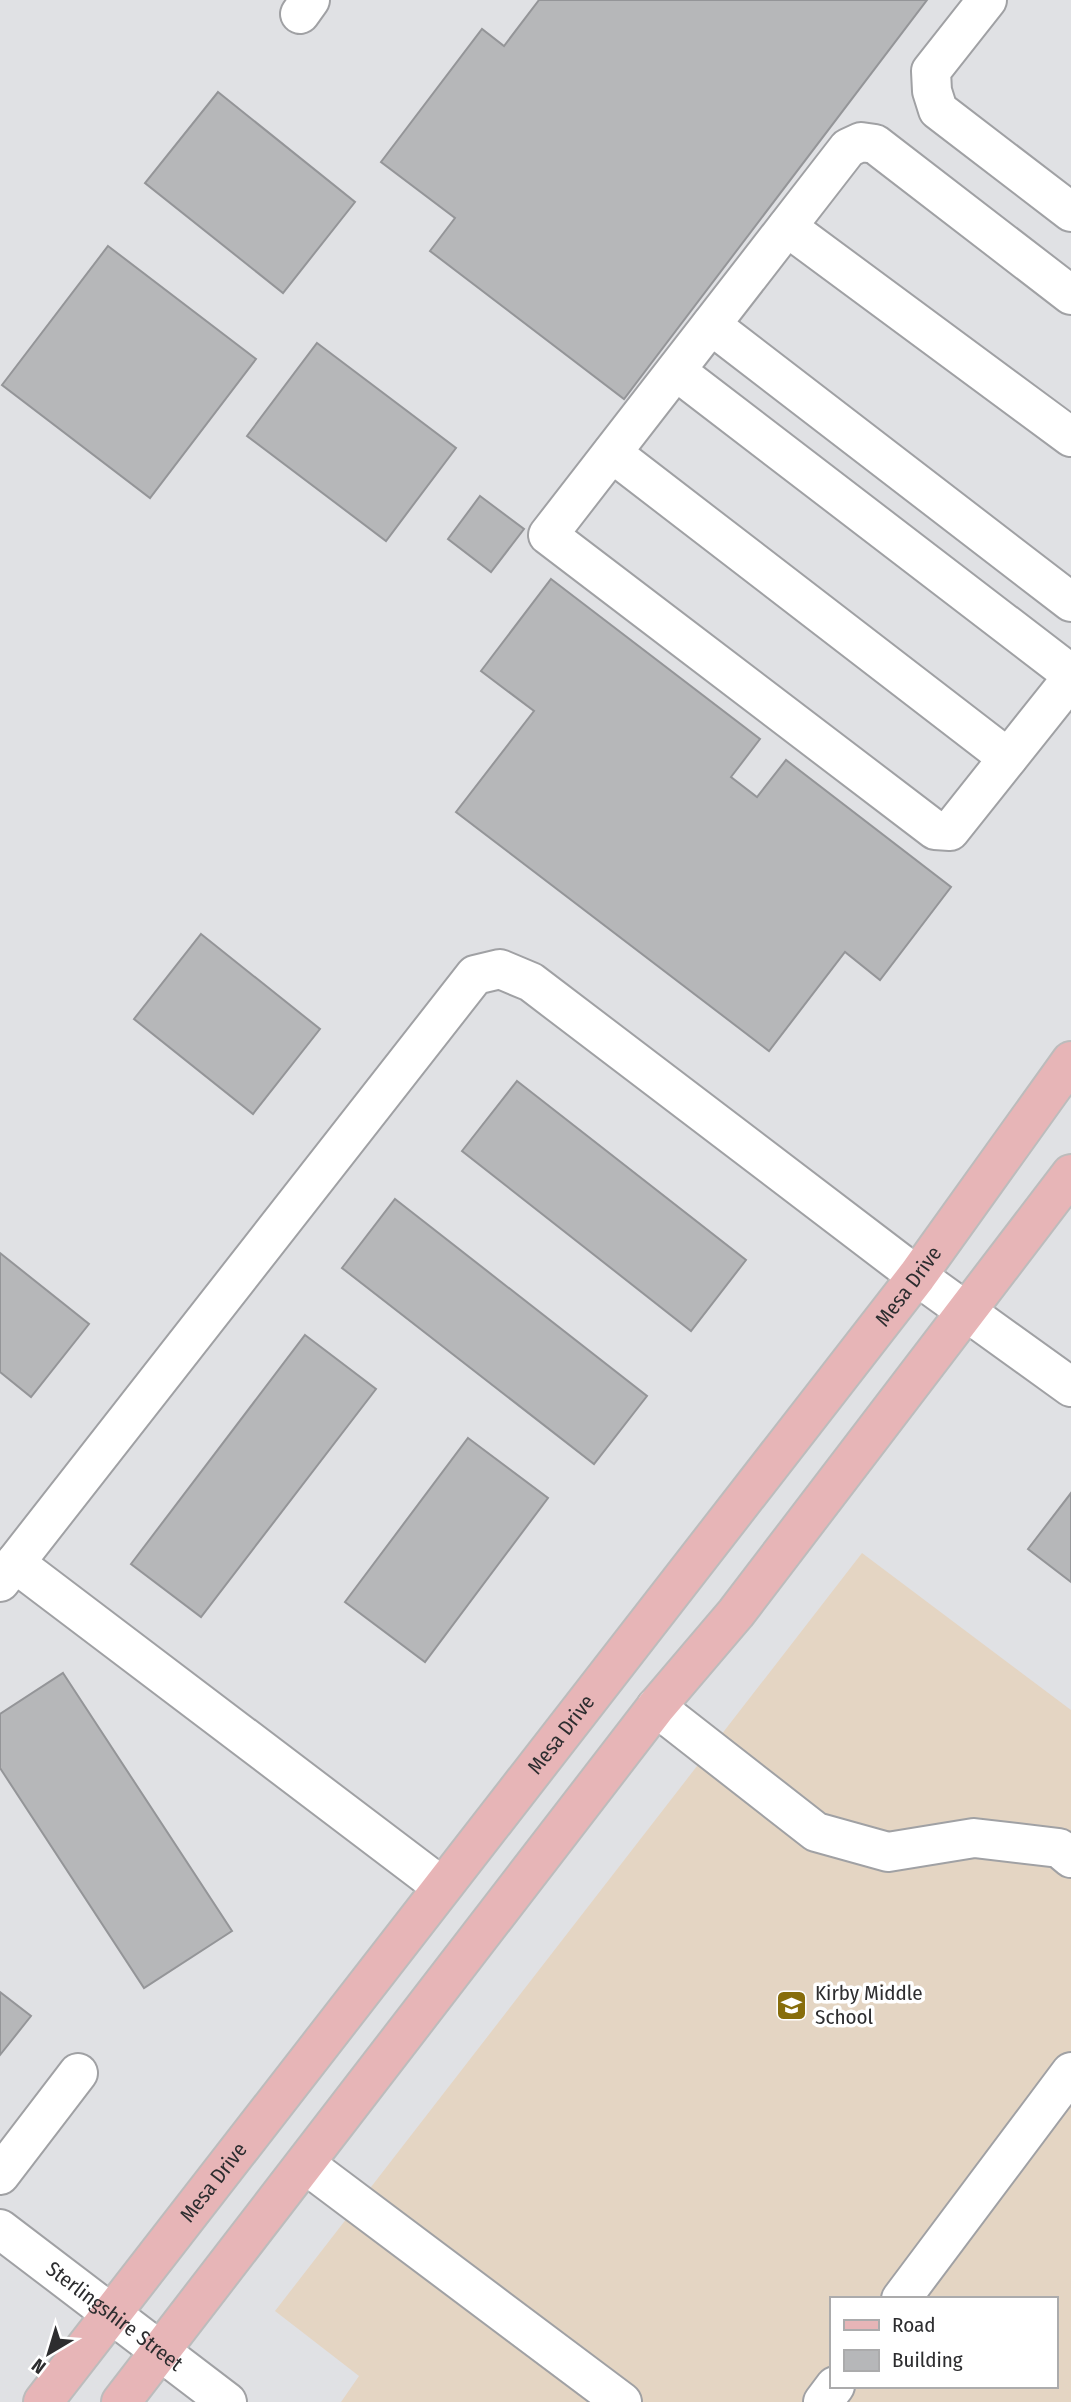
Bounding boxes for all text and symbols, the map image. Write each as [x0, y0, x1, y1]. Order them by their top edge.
street label: Mesa Drive [870, 1241, 947, 1332]
street label: Mesa Drive [522, 1689, 600, 1780]
place label: Kirby Middle School [815, 1980, 923, 2030]
school or university icon: Kirby Middle School [775, 1988, 809, 2022]
street label: Mesa Drive [174, 2137, 253, 2227]
street label: Sterlingshire Street [41, 2256, 188, 2377]
legend [830, 2297, 1057, 2388]
text: Road [892, 2312, 936, 2338]
north arrow [14, 2318, 84, 2388]
text: Building [892, 2347, 963, 2373]
text: N [27, 2353, 50, 2379]

